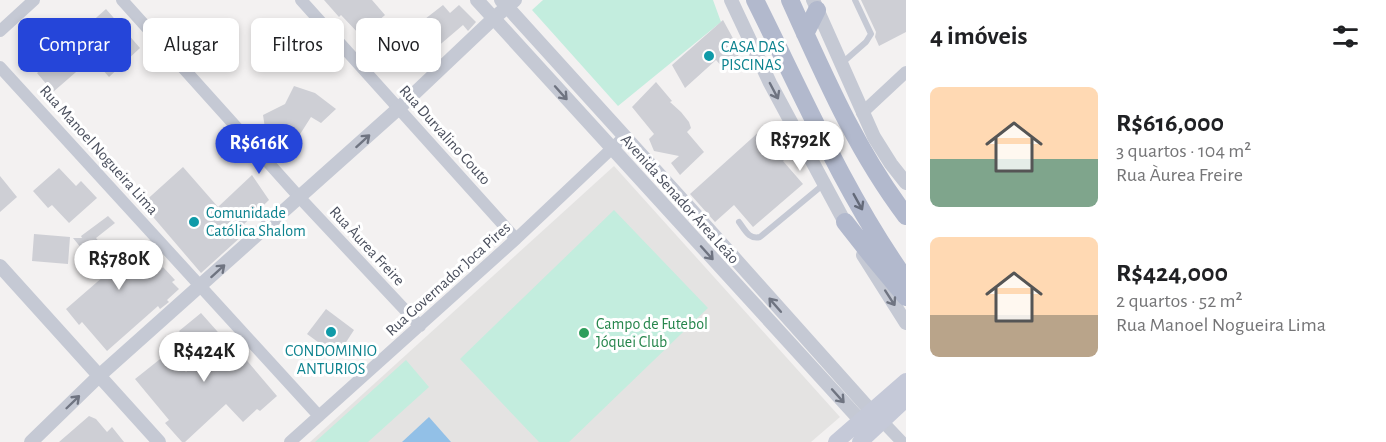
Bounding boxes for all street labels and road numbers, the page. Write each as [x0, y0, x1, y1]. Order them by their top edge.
street label: Rua Manoel Nogueira Lima [37, 82, 161, 218]
street label: Rua Durvalino Couto [396, 82, 494, 188]
street label: Avenida Senador Área Leão [618, 130, 744, 267]
street label: Rua Àurea Freire [327, 202, 409, 289]
street label: Rua Governador Joca Pires [383, 219, 513, 339]

